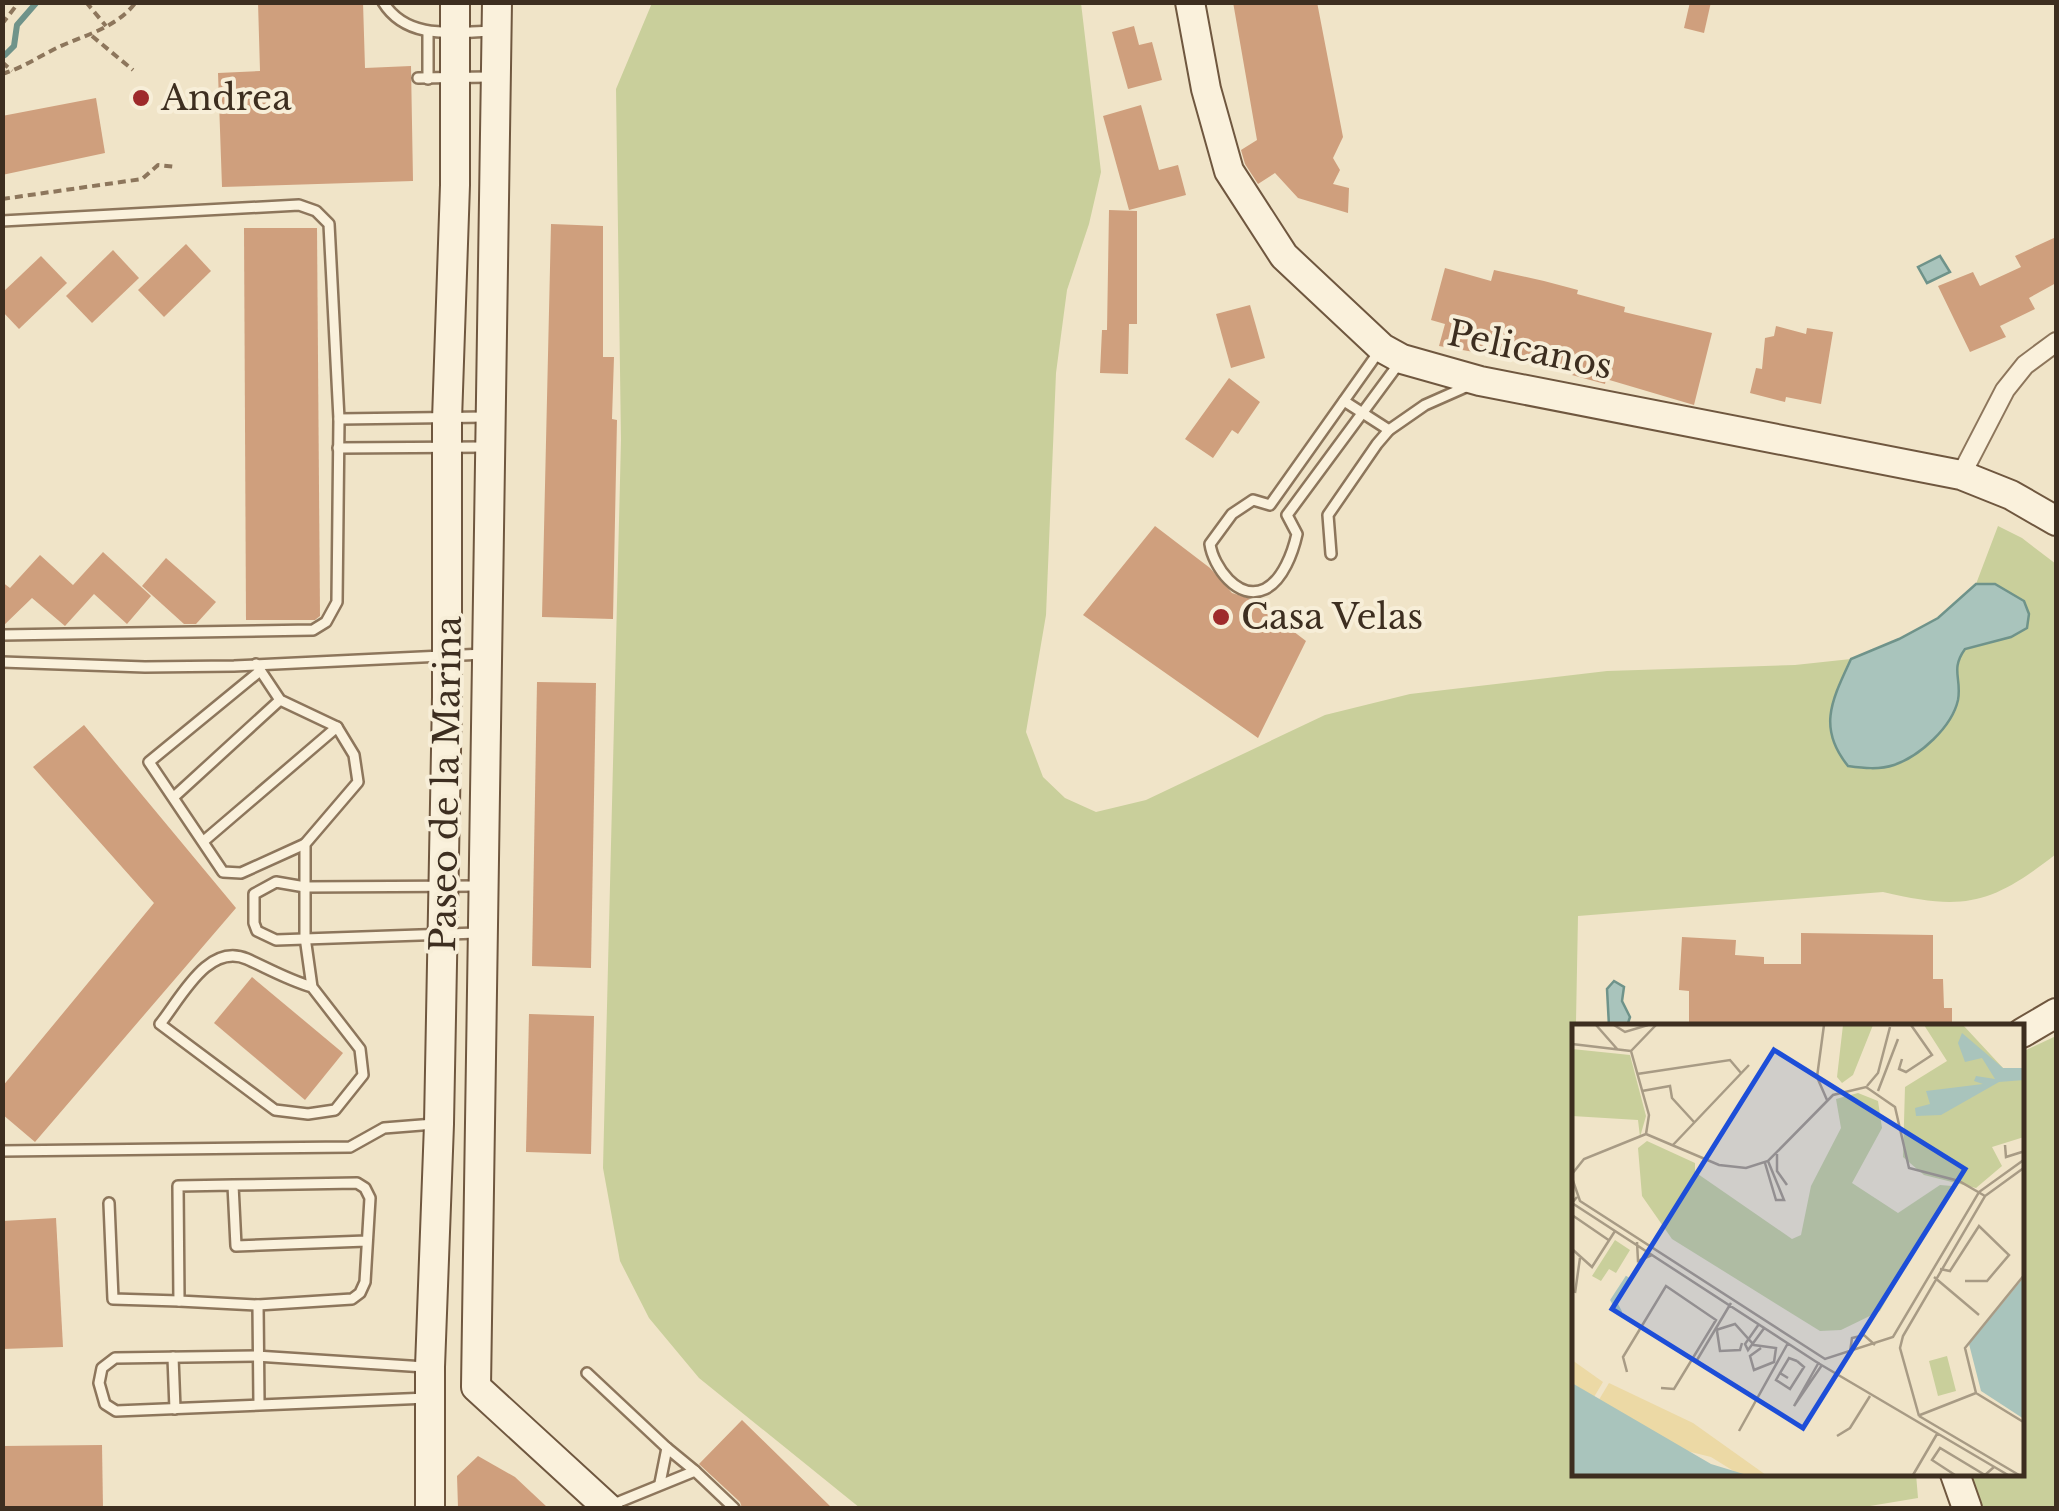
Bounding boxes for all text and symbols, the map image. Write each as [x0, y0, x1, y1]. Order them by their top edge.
place label: Andrea [160, 76, 292, 119]
marker: Andrea [130, 87, 152, 109]
street label: Pelicanos [1444, 311, 1616, 388]
place label: Casa Velas [1241, 595, 1423, 638]
marker: Casa Velas [1210, 606, 1232, 628]
street label: Paseo de la Marina [421, 615, 470, 952]
inset map [1572, 1024, 2024, 1476]

